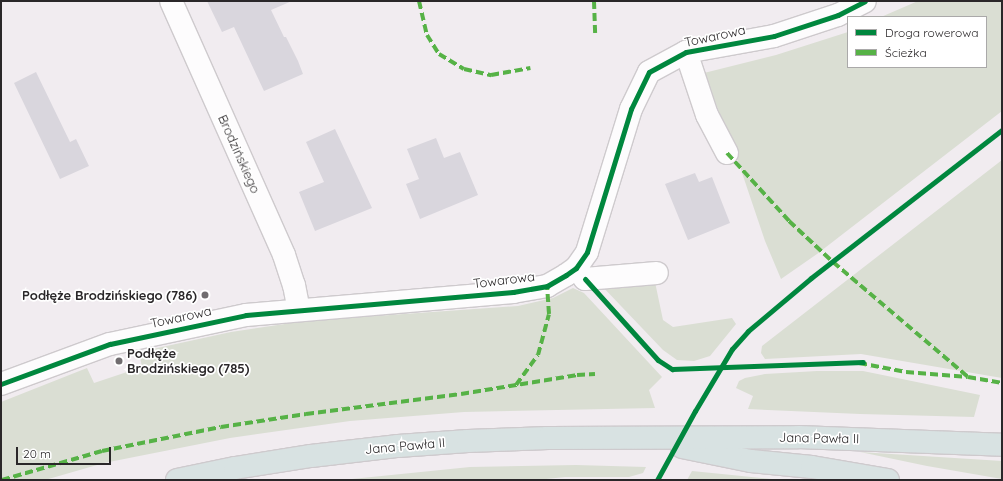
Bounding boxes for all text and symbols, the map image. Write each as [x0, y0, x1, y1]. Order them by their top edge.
legend [847, 16, 987, 68]
street label: Towarowa [683, 22, 747, 50]
text: Droga rowerowa [885, 25, 979, 40]
text: Ścieżka [885, 45, 927, 60]
street label: Brodzińskiego [215, 112, 263, 196]
street label: Towarowa [472, 268, 536, 292]
place label: Podłęże Brodzińskiego (786) [22, 287, 197, 303]
marker: Podłęże Brodzińskiego (786) [200, 290, 210, 300]
street label: Towarowa [149, 303, 213, 331]
place label: Podłęże Brodzińskiego (785) [127, 346, 249, 377]
marker: Podłęże Brodzińskiego (785) [114, 356, 124, 366]
street label: Jana Pawła II [779, 429, 859, 447]
street label: Jana Pawła II [364, 435, 446, 457]
scale bar [18, 439, 113, 465]
text: 20 m [23, 446, 51, 461]

